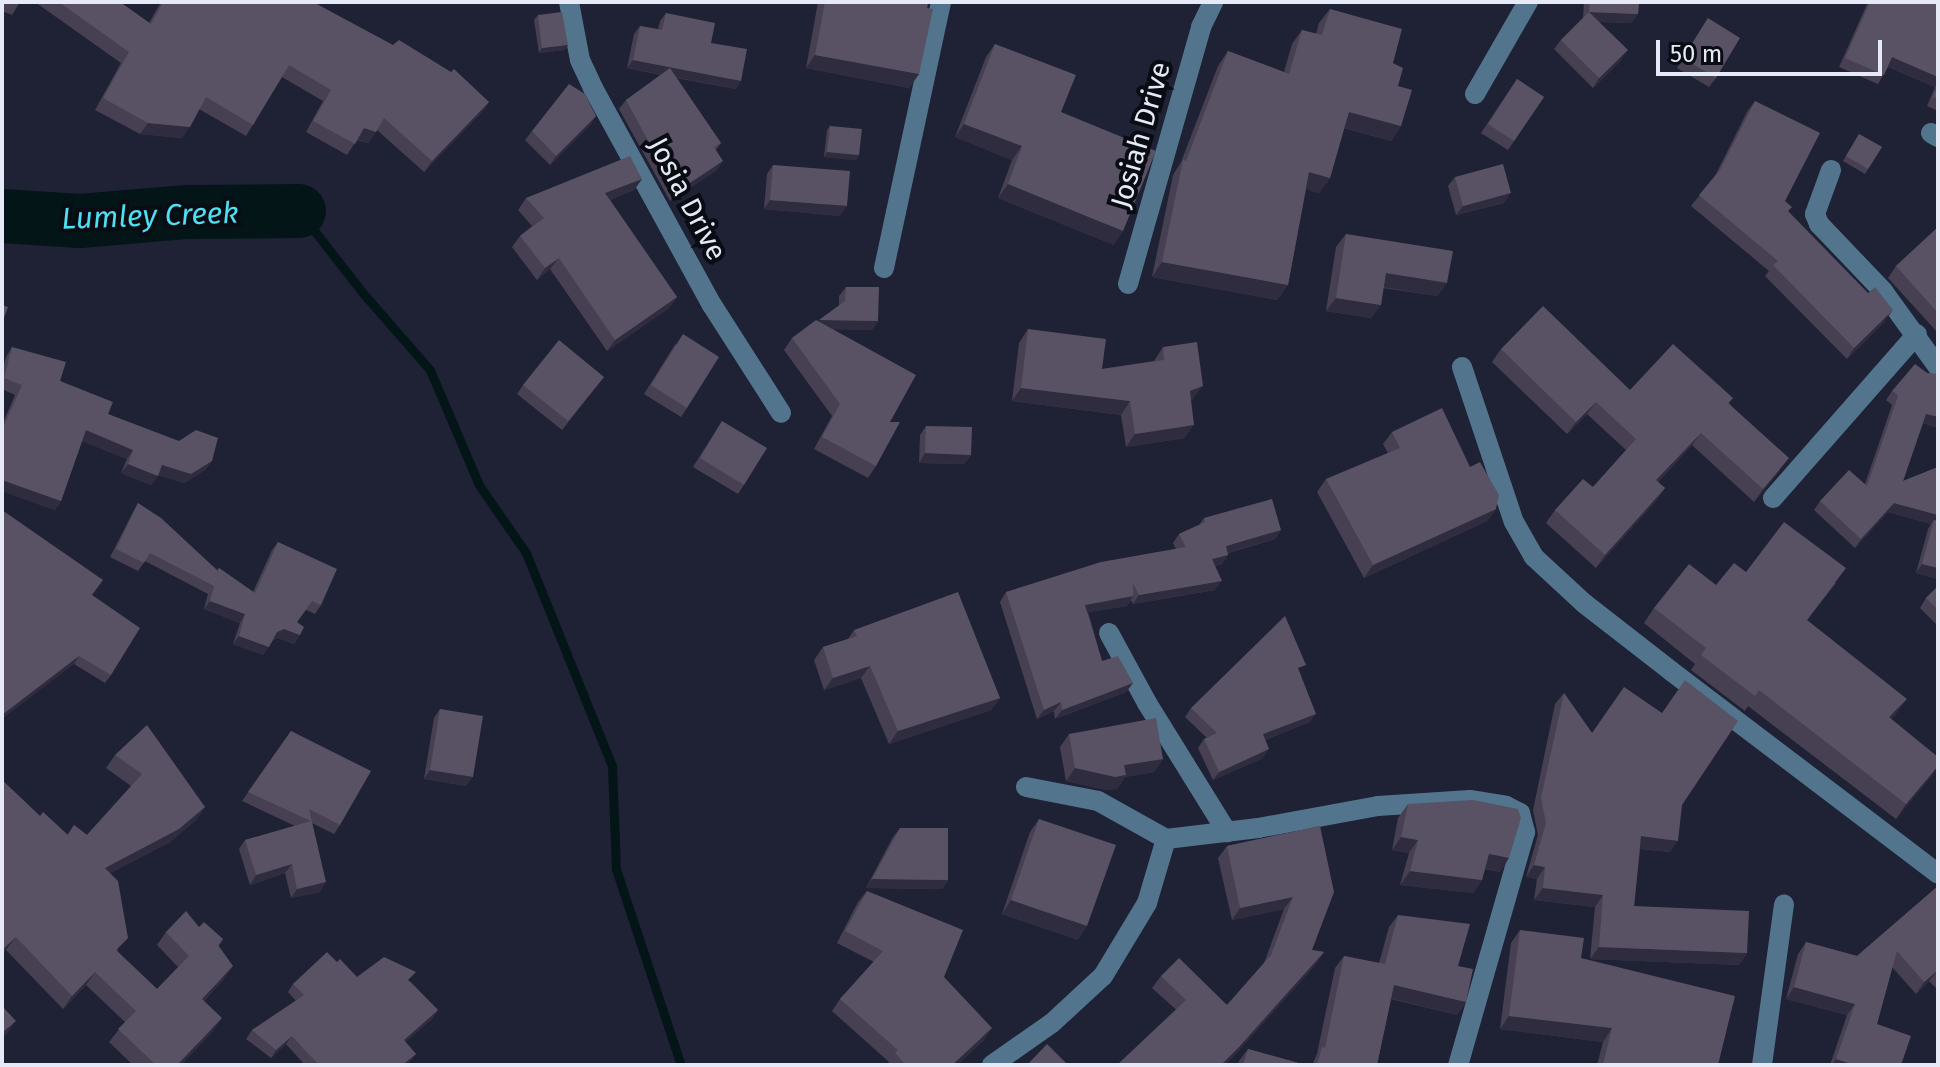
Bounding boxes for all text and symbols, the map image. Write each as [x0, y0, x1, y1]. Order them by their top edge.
scale bar [1660, 24, 1886, 74]
text: 50 m [1670, 40, 1722, 68]
street label: Josiah Drive [1104, 58, 1178, 212]
street label: Josia Drive [641, 132, 733, 266]
water label: Lumley Creek [61, 195, 239, 237]

